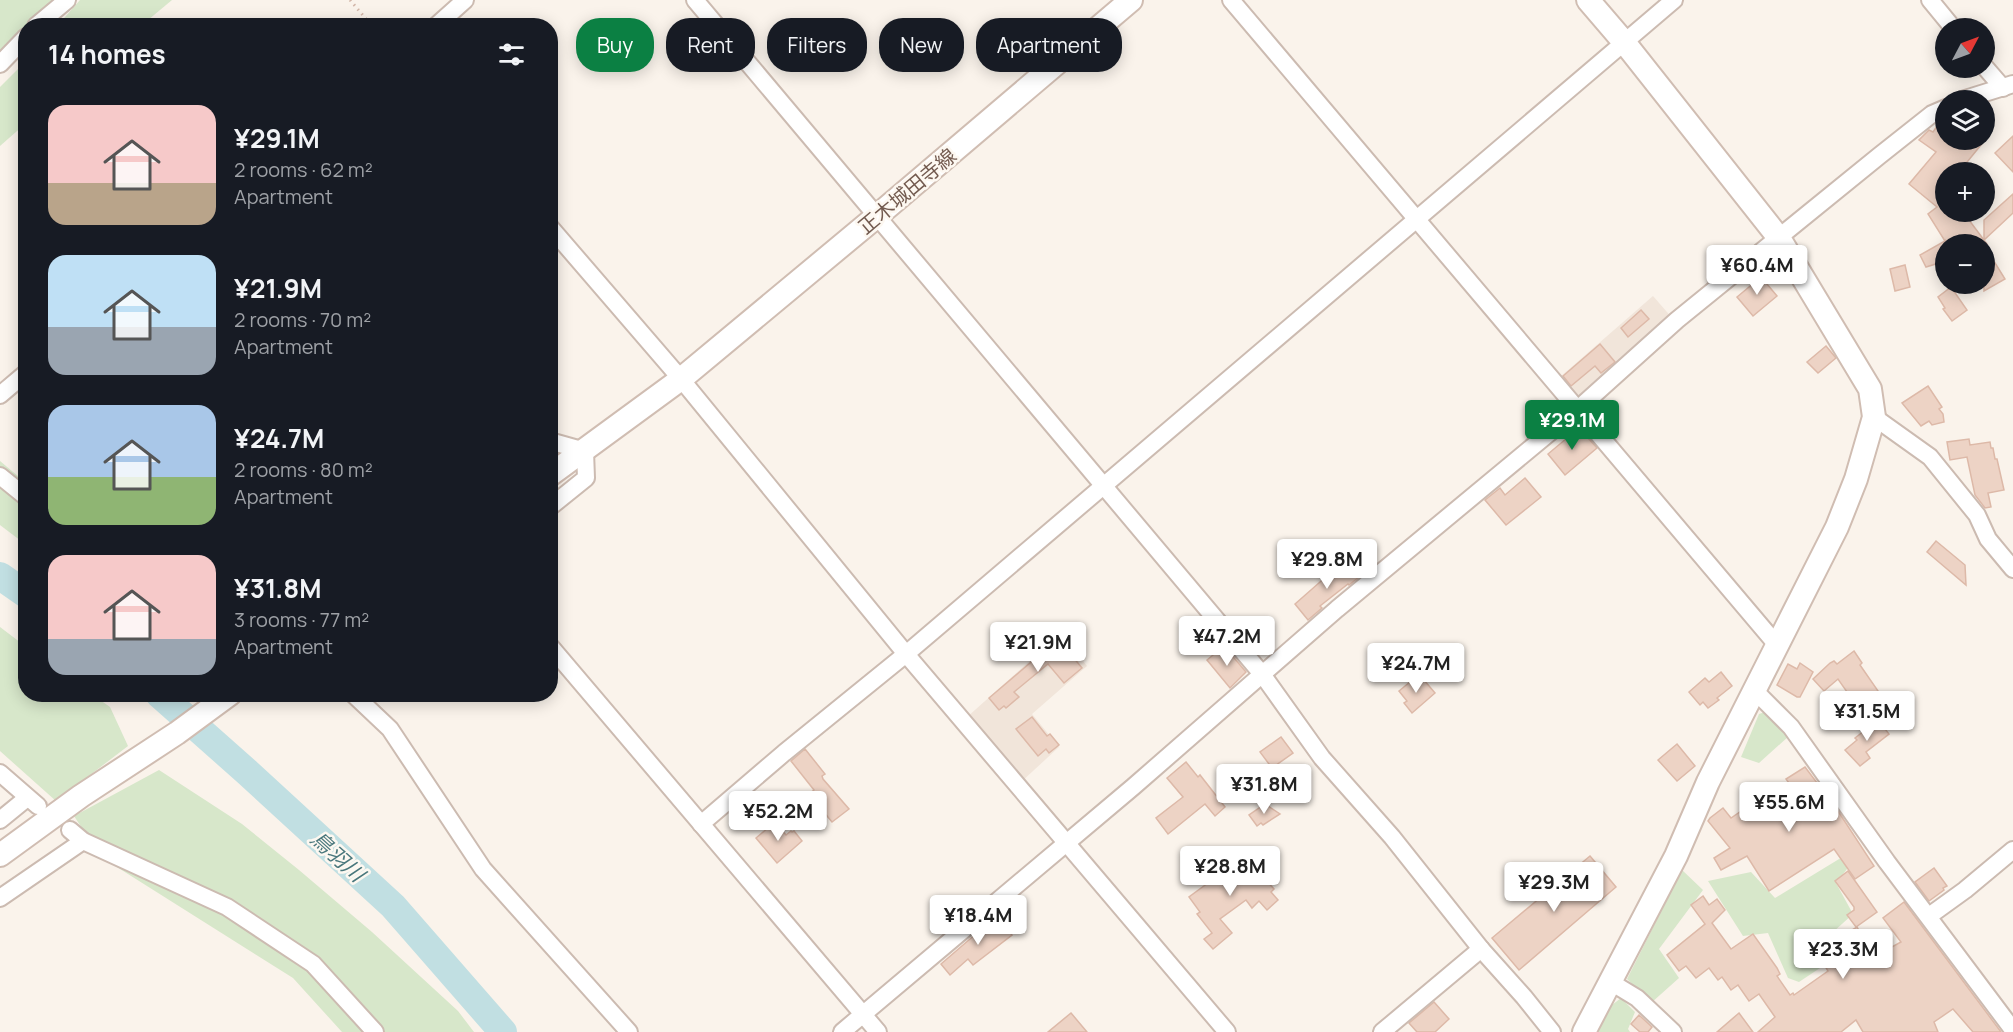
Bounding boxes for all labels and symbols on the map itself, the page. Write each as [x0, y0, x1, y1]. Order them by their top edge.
north arrow [1935, 18, 1995, 78]
street label: 正木城田寺線 [852, 142, 962, 240]
pin: ¥60.4M [1708, 245, 1806, 296]
pin: ¥29.1M [1523, 400, 1621, 451]
pin: ¥29.8M [1278, 539, 1376, 590]
pin: ¥47.2M [1178, 616, 1276, 667]
pin: ¥21.9M [989, 622, 1087, 673]
pin: ¥24.7M [1367, 643, 1465, 694]
pin: ¥31.5M [1818, 691, 1916, 742]
pin: ¥31.8M [1215, 764, 1313, 815]
pin: ¥55.6M [1740, 782, 1838, 833]
pin: ¥52.2M [729, 791, 827, 842]
water label: 鳥羽川 [305, 825, 372, 889]
pin: ¥28.8M [1181, 846, 1279, 897]
pin: ¥29.3M [1505, 862, 1603, 913]
pin: ¥18.4M [929, 895, 1027, 946]
pin: ¥23.3M [1794, 929, 1892, 980]

